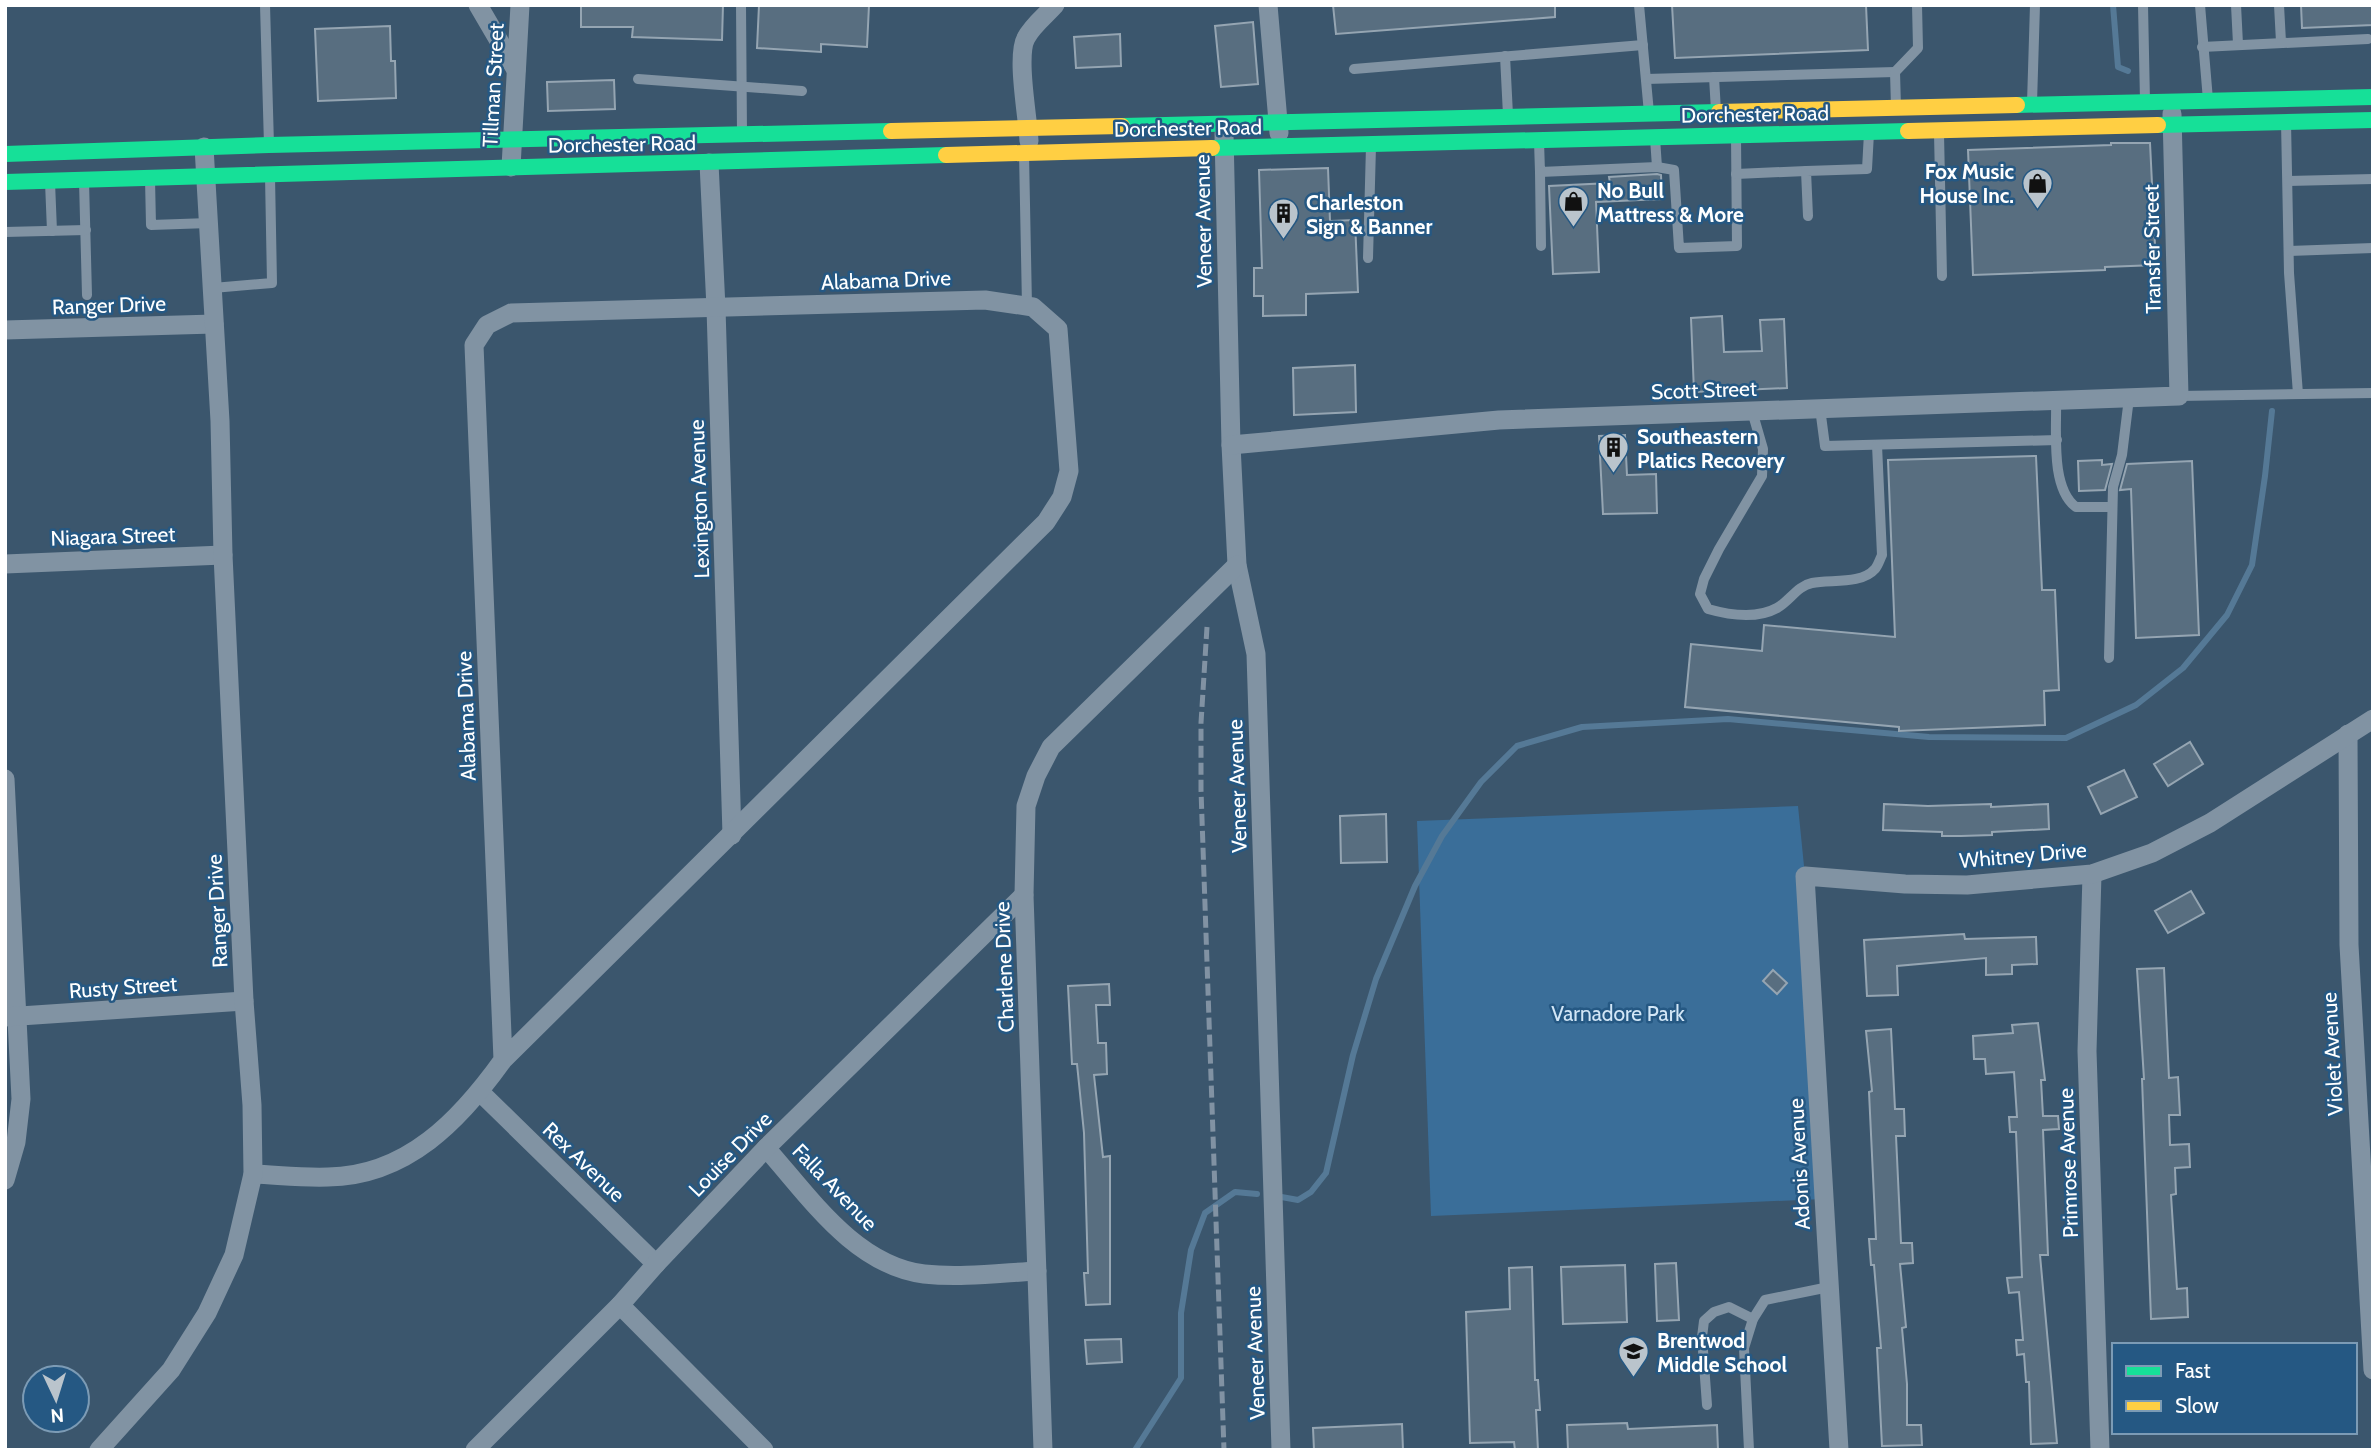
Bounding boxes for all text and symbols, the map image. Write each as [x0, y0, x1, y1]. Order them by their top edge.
street label: Tillman Street [477, 22, 509, 148]
street label: Dorchester Road [1681, 100, 1829, 128]
street label: Dorchester Road [1114, 114, 1262, 142]
street label: Dorchester Road [548, 130, 696, 158]
street label: Veneer Avenue [1189, 154, 1217, 288]
place label: Fox Music House Inc. [1919, 159, 2014, 208]
shop icon: Fox Music House Inc. [2020, 166, 2054, 210]
place label: No Bull Mattress & More [1597, 178, 1744, 227]
street label: Transfer Street [2138, 184, 2166, 314]
shop icon: No Bull Mattress & More [1557, 185, 1591, 229]
place label: Charleston Sign & Banner [1306, 190, 1432, 239]
building icon: Charleston Sign & Banner [1266, 197, 1300, 241]
street label: Alabama Drive [821, 265, 952, 295]
street label: Ranger Drive [52, 291, 167, 319]
street label: Scott Street [1651, 376, 1757, 404]
street label: Lexington Avenue [684, 419, 714, 579]
place label: Southeastern Platics Recovery [1637, 424, 1785, 473]
building icon: Southeastern Platics Recovery [1597, 431, 1631, 475]
street label: Niagara Street [50, 521, 176, 551]
street label: Alabama Drive [451, 650, 481, 781]
street label: Veneer Avenue [1222, 719, 1252, 853]
street label: Whitney Drive [1958, 837, 2088, 873]
street label: Ranger Drive [202, 853, 232, 969]
street label: Charlene Drive [989, 901, 1019, 1033]
street label: Rusty Street [68, 971, 178, 1003]
street label: Violet Avenue [2316, 991, 2348, 1116]
park label: Varnadore Park [1551, 1001, 1685, 1026]
street label: Primrose Avenue [2053, 1087, 2083, 1238]
street label: Adonis Avenue [1783, 1097, 1815, 1231]
street label: Louise Drive [683, 1106, 777, 1202]
street label: Rex Avenue [538, 1117, 630, 1207]
street label: Falla Avenue [787, 1138, 883, 1236]
street label: Veneer Avenue [1240, 1286, 1270, 1420]
place label: Brentwod Middle School [1657, 1328, 1788, 1377]
school or university icon: Brentwod Middle School [1617, 1335, 1651, 1379]
legend [2112, 1343, 2357, 1434]
text: Fast [2175, 1358, 2211, 1383]
north arrow [21, 1364, 91, 1434]
text: Slow [2175, 1393, 2219, 1418]
text: N [50, 1404, 65, 1427]

